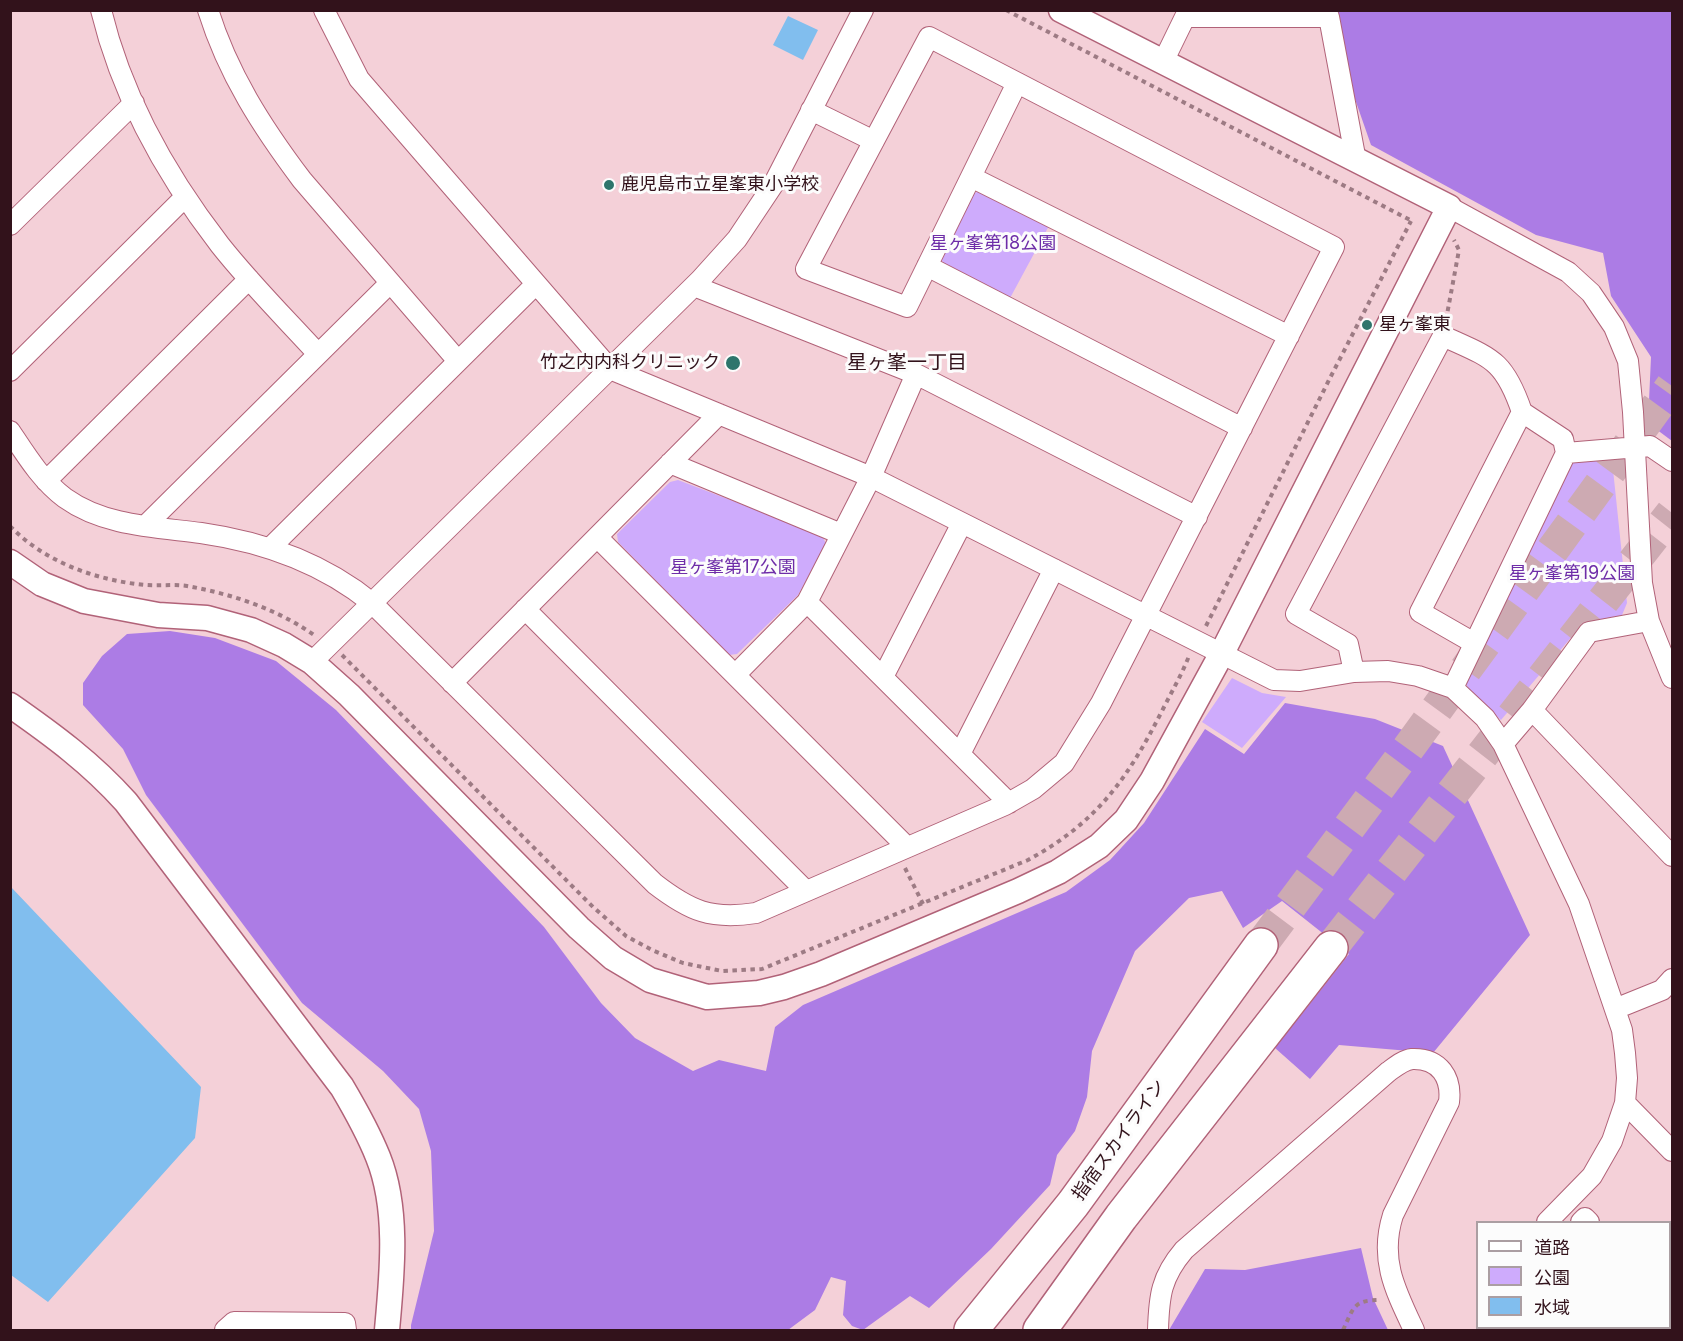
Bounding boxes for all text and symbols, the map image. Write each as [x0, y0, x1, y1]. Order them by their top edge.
place label: 鹿児島市立星峯東小学校 [621, 174, 819, 196]
marker: 鹿児島市立星峯東小学校 [602, 178, 616, 192]
park label: 星ヶ峯第18公園 [930, 233, 1056, 255]
place label: 星ヶ峯東 [1379, 314, 1451, 336]
marker: 星ヶ峯東 [1360, 318, 1374, 332]
district label: 星ヶ峯一丁目 [847, 351, 967, 375]
place label: 竹之内内科クリニック [540, 352, 720, 374]
marker: 竹之内内科クリニック [724, 354, 742, 372]
park label: 星ヶ峯第17公園 [670, 557, 796, 579]
park label: 星ヶ峯第19公園 [1509, 563, 1635, 585]
street label: 指宿スカイライン [1068, 1075, 1170, 1205]
legend [1476, 1221, 1671, 1329]
text: 道路 [1534, 1237, 1570, 1258]
text: 公園 [1534, 1267, 1570, 1288]
text: 水域 [1534, 1297, 1570, 1318]

